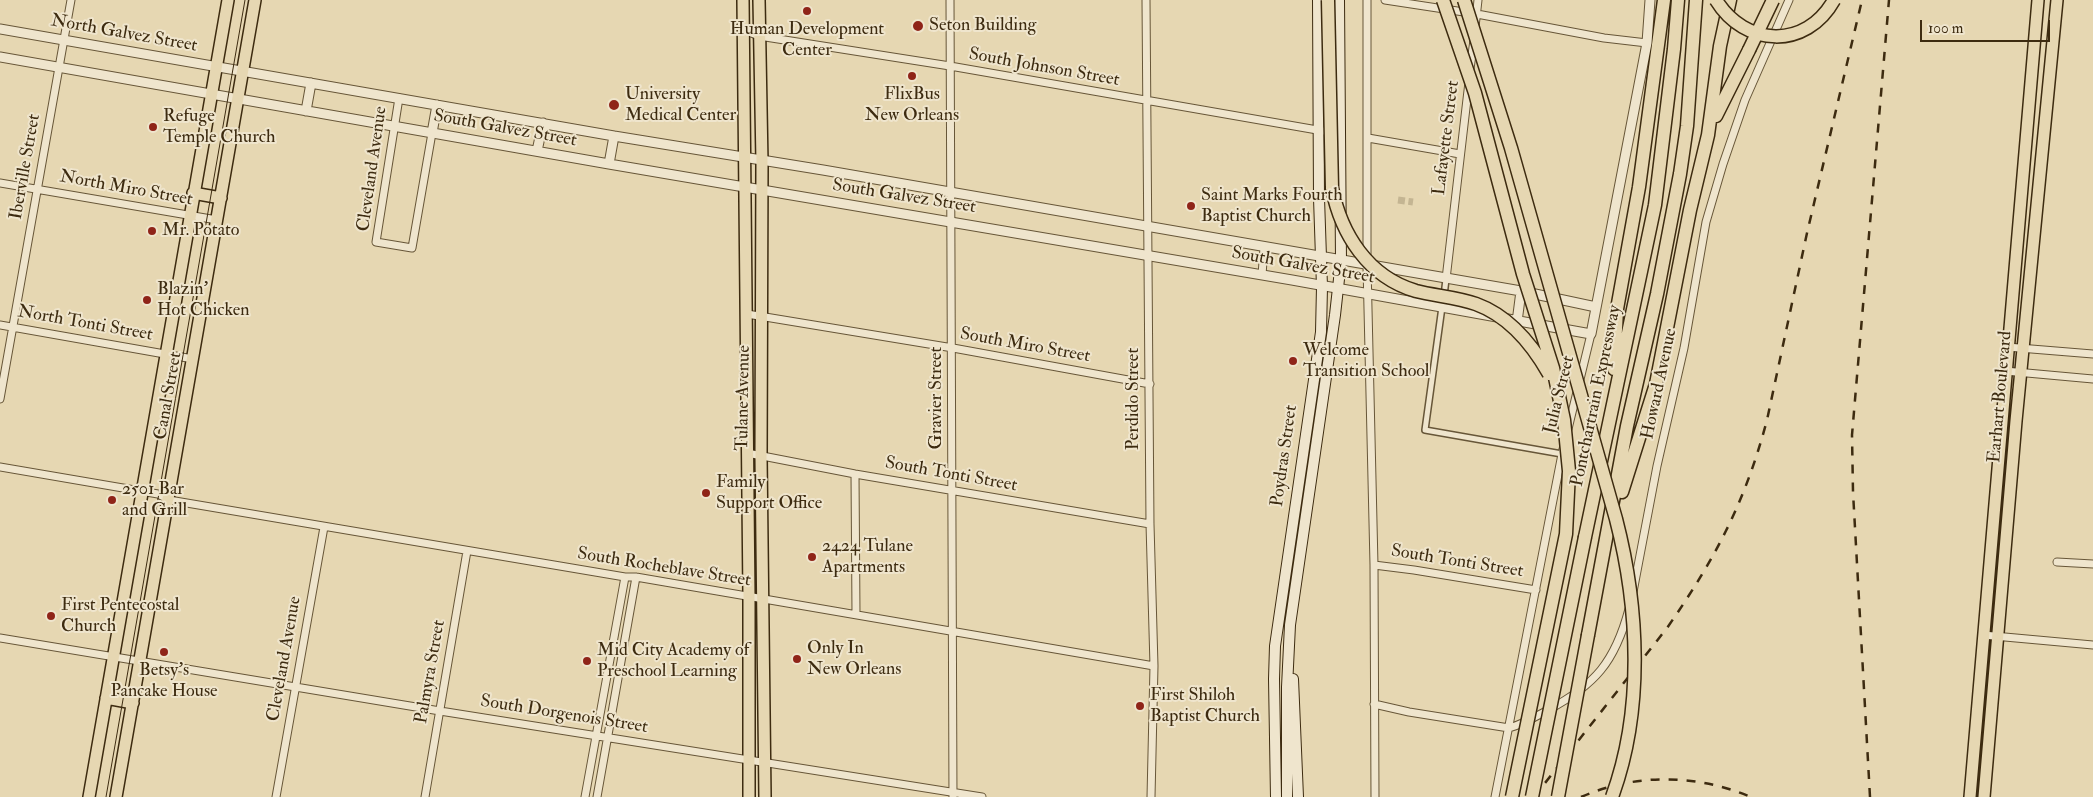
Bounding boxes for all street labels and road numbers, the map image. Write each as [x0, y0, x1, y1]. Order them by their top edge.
street label: North Galvez Street [49, 10, 199, 58]
street label: South Johnson Street [967, 44, 1121, 92]
street label: Lafayette Street [1429, 80, 1465, 196]
street label: Cleveland Avenue [354, 105, 392, 233]
street label: South Galvez Street [432, 106, 578, 152]
street label: Iberville Street [6, 112, 46, 222]
street label: North Miro Street [58, 167, 194, 211]
street label: South Galvez Street [831, 175, 977, 219]
street label: South Galvez Street [1230, 243, 1376, 289]
street label: North Tonti Street [16, 301, 154, 347]
street label: Pontchartrain Expressway [1567, 303, 1627, 489]
street label: South Miro Street [958, 324, 1092, 368]
street label: Howard Avenue [1638, 327, 1682, 441]
street label: Earhart Boulevard [1984, 330, 2018, 464]
street label: Tulane Avenue [732, 345, 756, 451]
street label: Gravier Street [926, 347, 948, 449]
street label: Perdido Street [1123, 348, 1145, 450]
street label: Canal Street [151, 350, 187, 442]
street label: Julia Street [1540, 353, 1580, 437]
street label: Poydras Street [1267, 404, 1303, 508]
street label: South Tonti Street [883, 453, 1019, 497]
street label: South Tonti Street [1389, 541, 1525, 583]
street label: South Rocheblave Street [576, 544, 752, 592]
street label: Cleveland Avenue [263, 595, 307, 723]
street label: Palmyra Street [411, 618, 451, 726]
street label: South Dorgenois Street [479, 691, 649, 739]

